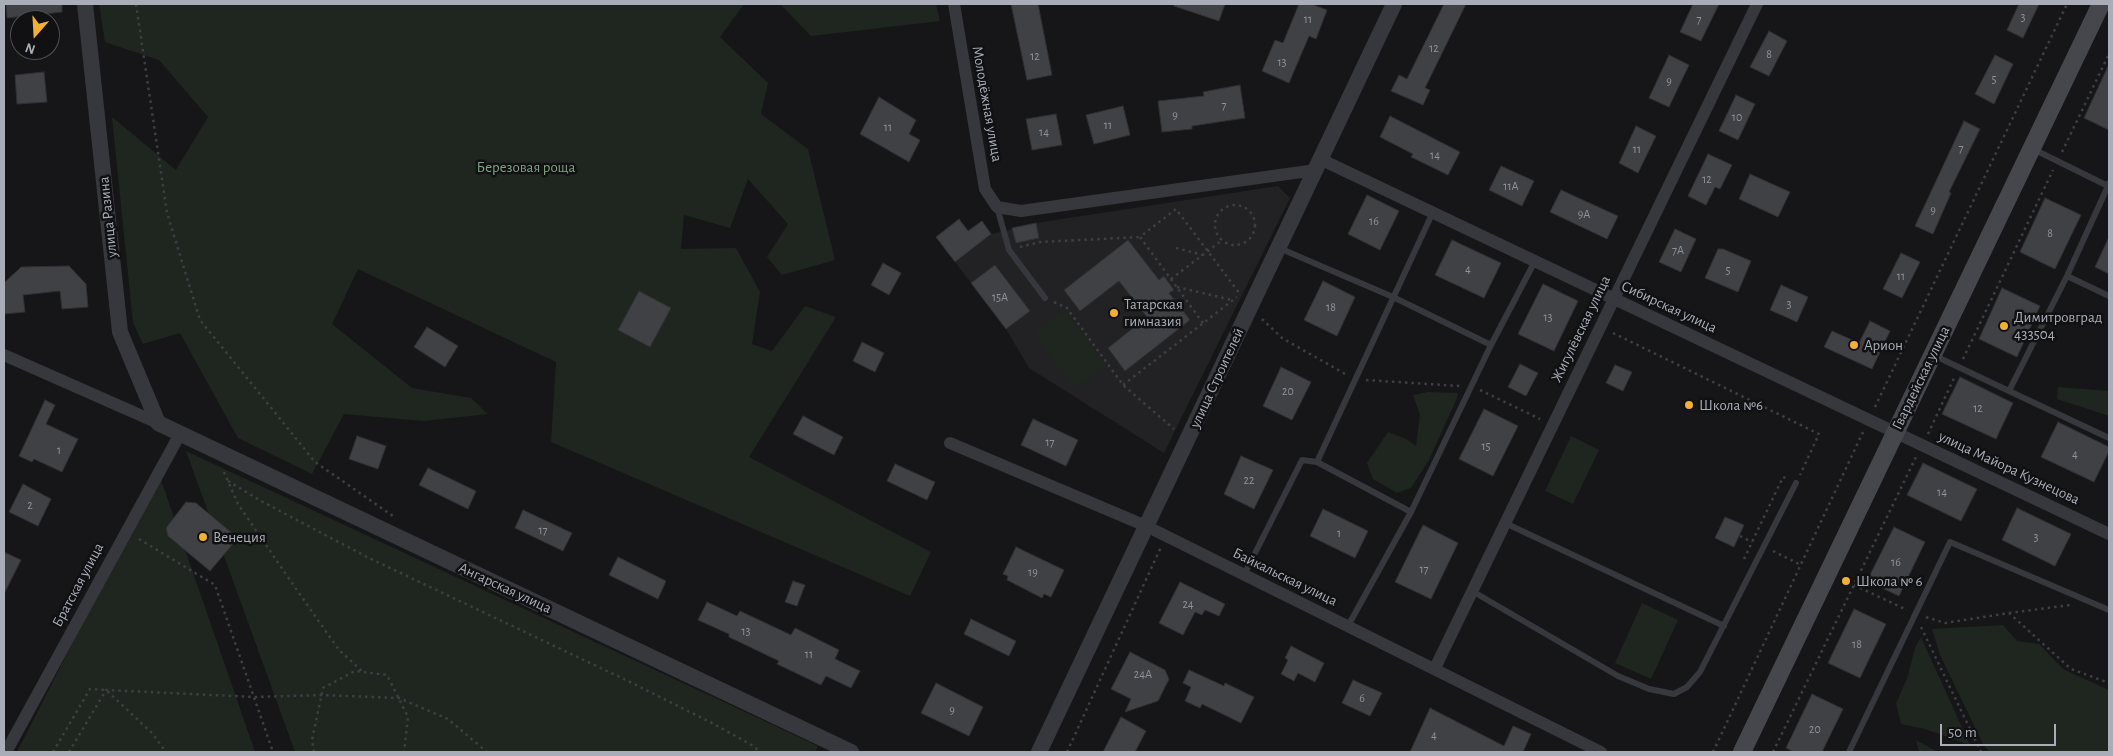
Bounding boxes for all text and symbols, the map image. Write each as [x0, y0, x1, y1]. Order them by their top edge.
north arrow [10, 10, 60, 60]
house number: 3 [2021, 10, 2025, 24]
house number: 11 [1304, 12, 1312, 26]
house number: 7 [1696, 12, 1702, 26]
text: N [24, 40, 37, 56]
house number: 12 [1429, 41, 1439, 55]
street label: Молодёжная улица [968, 45, 1006, 163]
house number: 8 [1766, 47, 1772, 61]
house number: 12 [1030, 49, 1040, 63]
house number: 13 [1277, 55, 1287, 69]
house number: 5 [1991, 72, 1997, 86]
house number: 9 [1666, 74, 1672, 88]
house number: 7 [1221, 98, 1227, 112]
house number: 9 [1172, 108, 1178, 122]
house number: 10 [1732, 110, 1742, 124]
house number: 11 [1104, 118, 1112, 132]
house number: 11 [884, 120, 892, 134]
house number: 14 [1039, 125, 1049, 139]
house number: 7 [1958, 141, 1964, 155]
house number: 11 [1633, 142, 1641, 156]
house number: 14 [1430, 148, 1440, 162]
park label: Березовая роща [477, 158, 575, 176]
house number: 12 [1702, 172, 1712, 186]
street label: улица Разина [95, 176, 121, 258]
house number: 11А [1503, 179, 1519, 193]
house number: 9 [1930, 203, 1936, 217]
house number: 9А [1578, 207, 1590, 221]
house number: 16 [1369, 214, 1379, 228]
house number: 8 [2047, 226, 2053, 240]
house number: 7А [1672, 243, 1684, 257]
house number: 4 [1465, 262, 1471, 276]
house number: 5 [1725, 263, 1731, 277]
house number: 11 [1897, 269, 1905, 283]
street label: Жигулёвская улица [1547, 273, 1615, 385]
street label: Сибирская улица [1618, 277, 1720, 337]
house number: 15А [992, 290, 1008, 304]
place label: Татарская гимназия [1124, 295, 1183, 330]
house number: 3 [1787, 297, 1791, 311]
house number: 18 [1326, 300, 1336, 314]
marker: Татарская гимназия [1108, 307, 1120, 319]
place label: Димитровград 433504 [2014, 308, 2102, 343]
house number: 13 [1543, 310, 1553, 324]
marker: Димитровград 433504 [1998, 320, 2010, 332]
street label: Гвардейская улица [1888, 323, 1954, 433]
street label: улица Строителей [1186, 325, 1248, 431]
place label: Арион [1864, 336, 1903, 354]
marker: Арион [1848, 339, 1860, 351]
house number: 20 [1282, 384, 1294, 398]
place label: Школа №6 [1699, 396, 1763, 414]
marker: Школа №6 [1683, 399, 1695, 411]
house number: 12 [1973, 401, 1983, 415]
street label: улица Майора Кузнецова [1936, 427, 2082, 509]
house number: 17 [1045, 435, 1055, 449]
house number: 15 [1481, 439, 1491, 453]
house number: 1 [57, 443, 61, 457]
house number: 4 [2072, 447, 2078, 461]
house number: 22 [1244, 473, 1254, 487]
house number: 14 [1937, 485, 1947, 499]
house number: 2 [27, 498, 33, 512]
house number: 17 [538, 523, 548, 537]
house number: 1 [1337, 526, 1341, 540]
place label: Венеция [213, 528, 266, 546]
house number: 3 [2034, 530, 2038, 544]
marker: Венеция [197, 531, 209, 543]
street label: Братская улица [48, 540, 108, 630]
street label: Байкальская улица [1230, 544, 1340, 610]
house number: 16 [1891, 555, 1901, 569]
street label: Ангарская улица [456, 559, 554, 617]
house number: 17 [1419, 562, 1429, 576]
house number: 19 [1028, 565, 1038, 579]
place label: Школа № 6 [1856, 572, 1923, 590]
marker: Школа № 6 [1840, 575, 1852, 587]
house number: 24 [1182, 597, 1194, 611]
house number: 13 [741, 624, 751, 638]
house number: 18 [1852, 637, 1862, 651]
house number: 11 [805, 647, 813, 661]
house number: 24А [1134, 667, 1152, 681]
house number: 6 [1359, 691, 1365, 705]
house number: 9 [949, 703, 955, 717]
scale bar [1943, 714, 2059, 746]
house number: 20 [1809, 722, 1821, 736]
text: 50 m [1948, 725, 1977, 740]
house number: 4 [1431, 728, 1437, 742]

